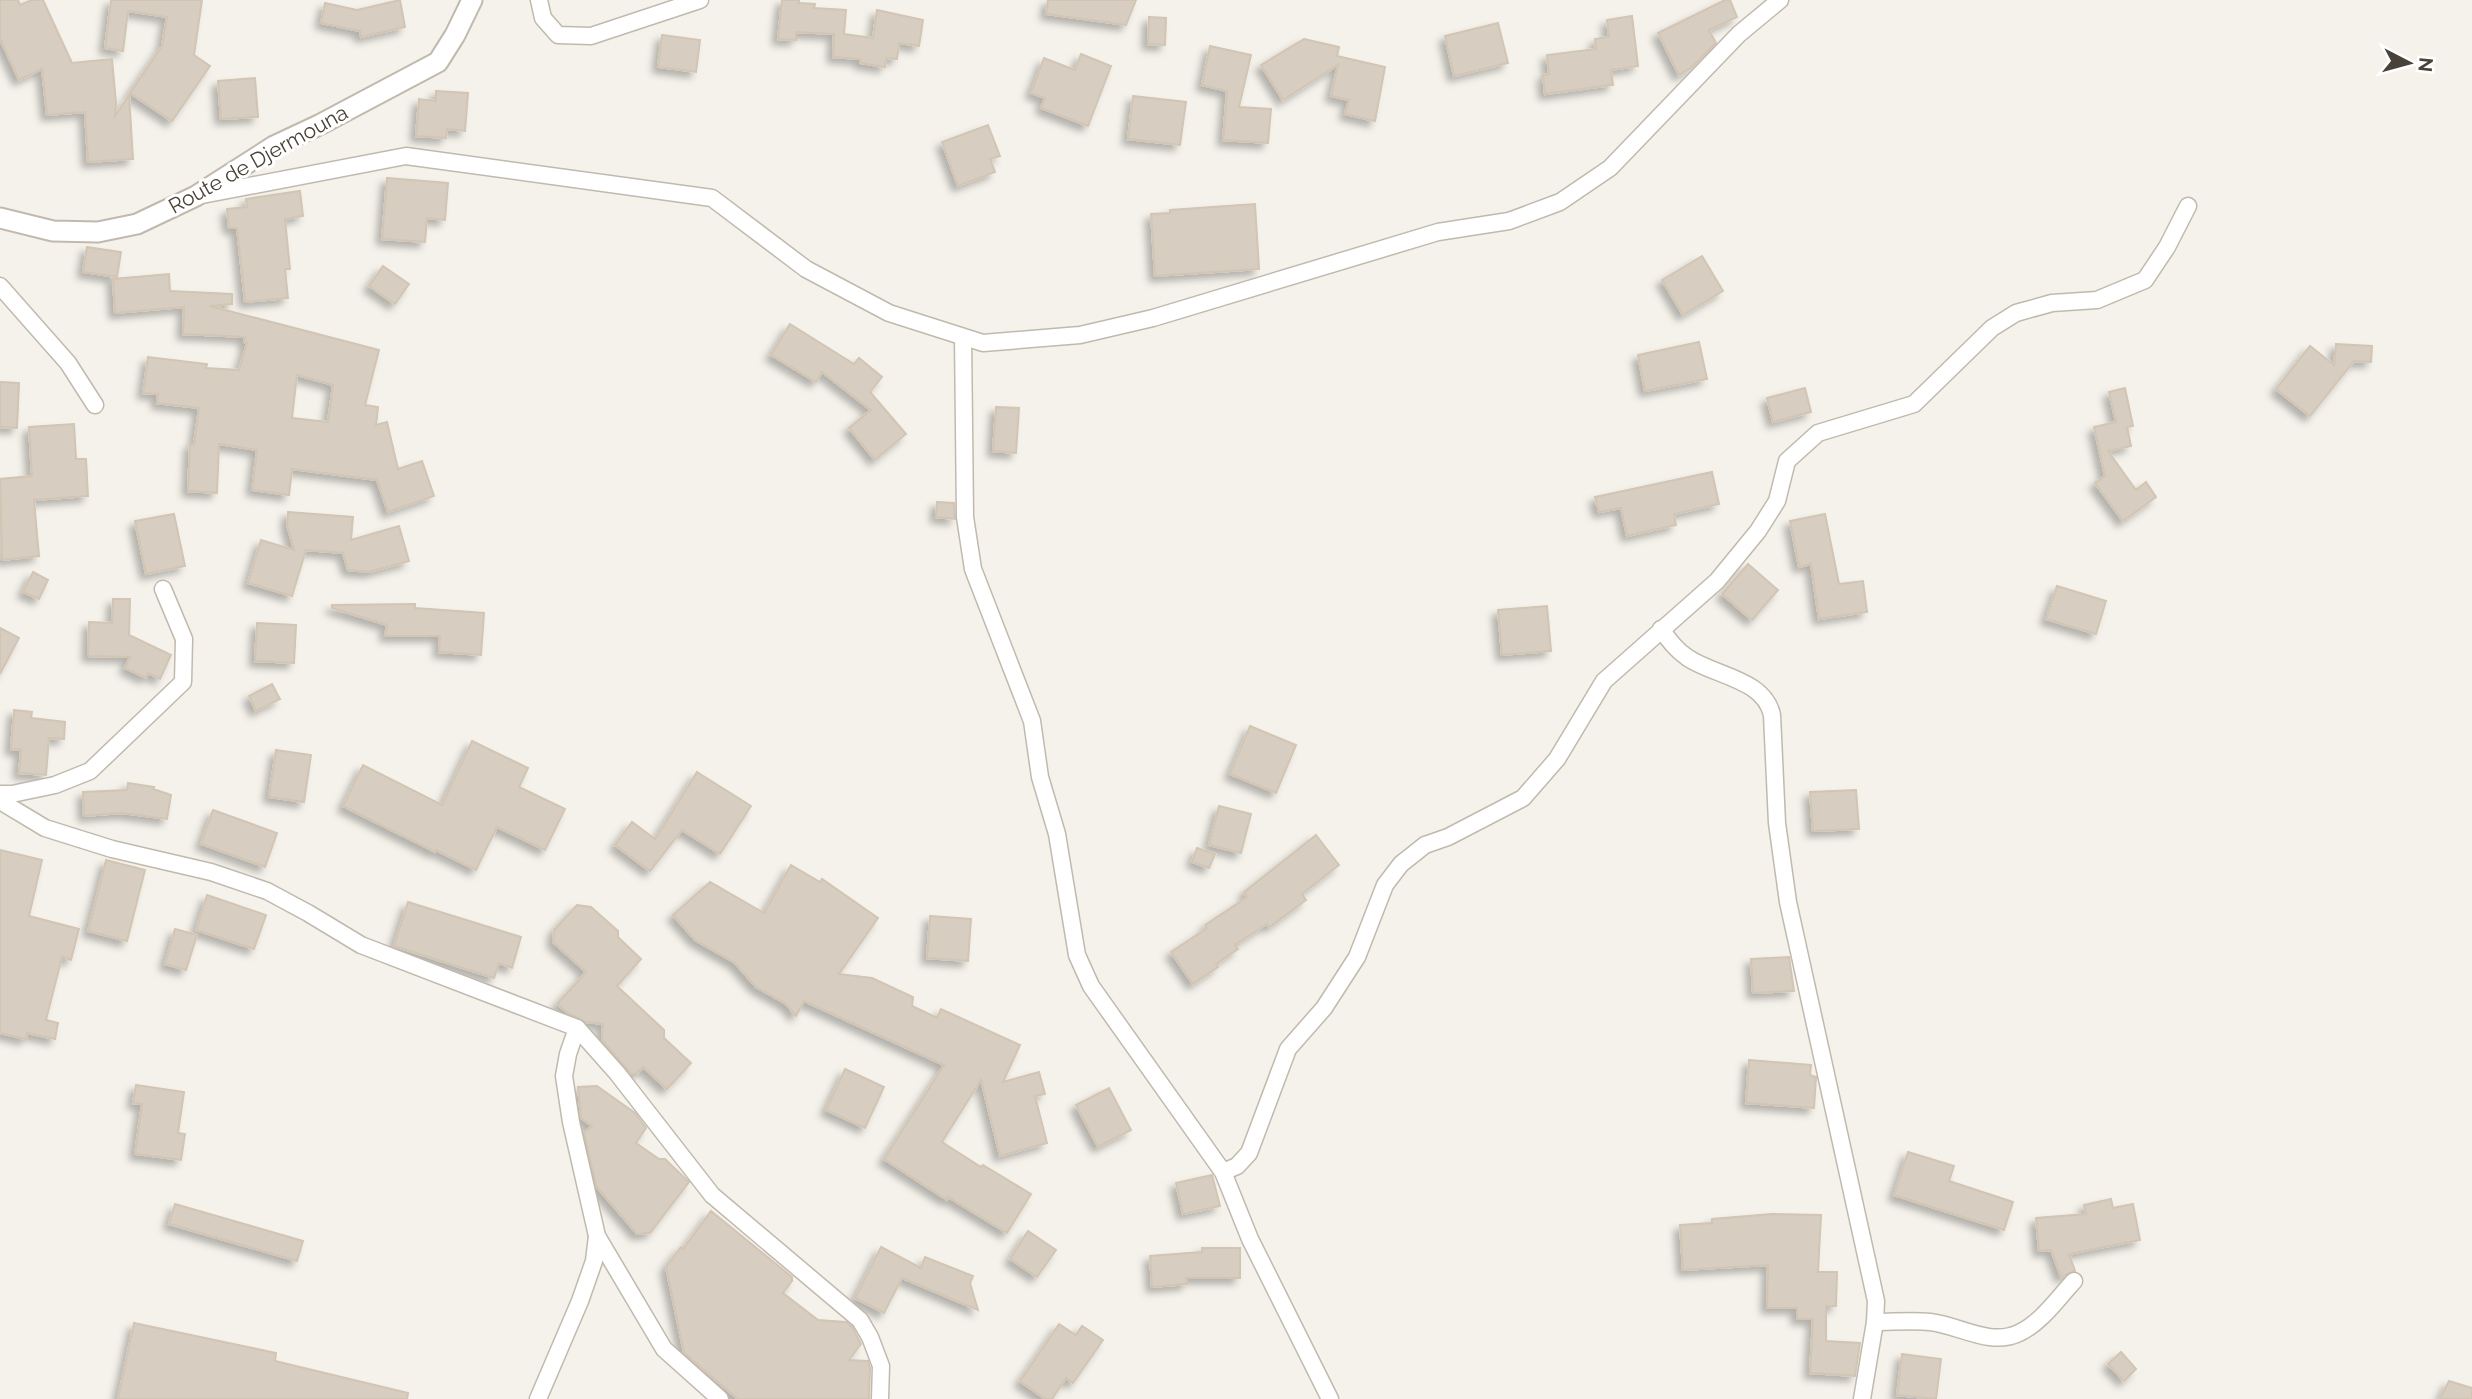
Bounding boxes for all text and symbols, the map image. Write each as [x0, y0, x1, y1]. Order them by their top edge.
north arrow [2374, 28, 2444, 98]
text: N [2414, 56, 2438, 73]
street label: Route de Djermouna [164, 99, 352, 219]

